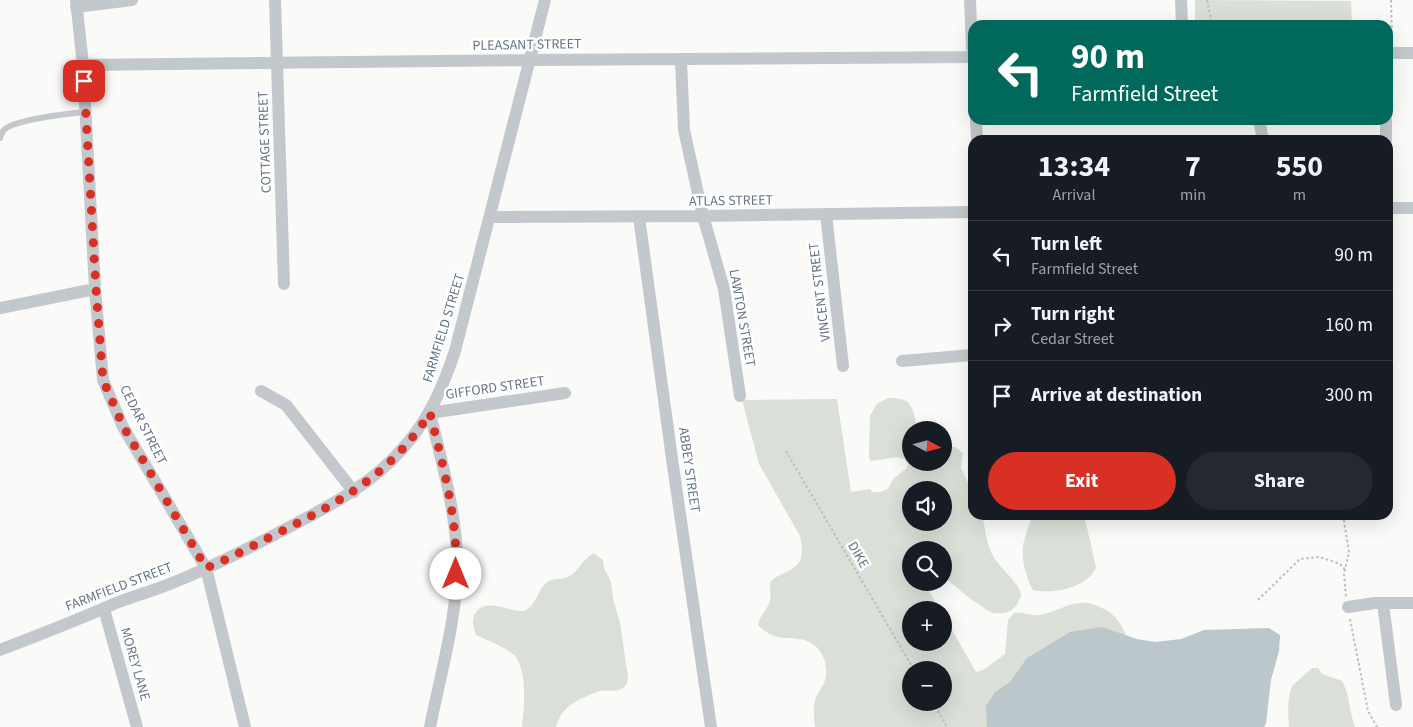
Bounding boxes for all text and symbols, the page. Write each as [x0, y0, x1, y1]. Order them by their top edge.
text: 90 m [1071, 32, 1145, 82]
street label: PLEASANT STREET [472, 34, 582, 56]
icon: left [988, 40, 1053, 105]
pin [63, 60, 105, 102]
icon: arrive [70, 67, 98, 95]
text: Farmfield Street [1071, 78, 1218, 110]
street label: COTTAGE STREET [253, 90, 277, 193]
text: 13:34 [1038, 145, 1110, 188]
text: 7 [1185, 145, 1201, 188]
text: 550 [1276, 145, 1323, 188]
text: Arrival [1052, 184, 1095, 206]
text: min [1180, 184, 1206, 206]
text: m [1293, 184, 1306, 206]
street label: ATLAS STREET [689, 190, 774, 212]
text: Turn left [1031, 231, 1102, 258]
street label: VINCENT STREET [804, 241, 836, 343]
icon: left [988, 242, 1016, 270]
text: 90 m [1335, 242, 1373, 269]
text: Farmfield Street [1031, 258, 1138, 280]
street label: LAWTON STREET [724, 268, 761, 369]
street label: FARMFIELD STREET [418, 270, 470, 385]
text: Turn right [1031, 301, 1115, 328]
icon: right [988, 312, 1016, 340]
text: 160 m [1325, 312, 1373, 339]
text: Cedar Street [1031, 328, 1114, 350]
street label: GIFFORD STREET [444, 371, 546, 405]
street label: CEDAR STREET [114, 382, 172, 469]
icon: arrive [988, 382, 1016, 410]
text: Arrive at destination [1031, 382, 1202, 409]
text: 300 m [1325, 382, 1373, 409]
north arrow [902, 421, 952, 471]
map controls [902, 421, 952, 711]
street label: ABBEY STREET [673, 426, 705, 514]
button: Exit [988, 452, 1176, 510]
button: Share [1186, 452, 1373, 510]
button: sound [902, 481, 952, 531]
street label: DIKE [842, 538, 874, 572]
button: search [902, 541, 952, 591]
position arrow [429, 547, 481, 599]
street label: FARMFIELD STREET [63, 557, 176, 617]
button: + [902, 601, 952, 651]
street label: MOREY LANE [115, 625, 155, 703]
button: − [902, 661, 952, 711]

